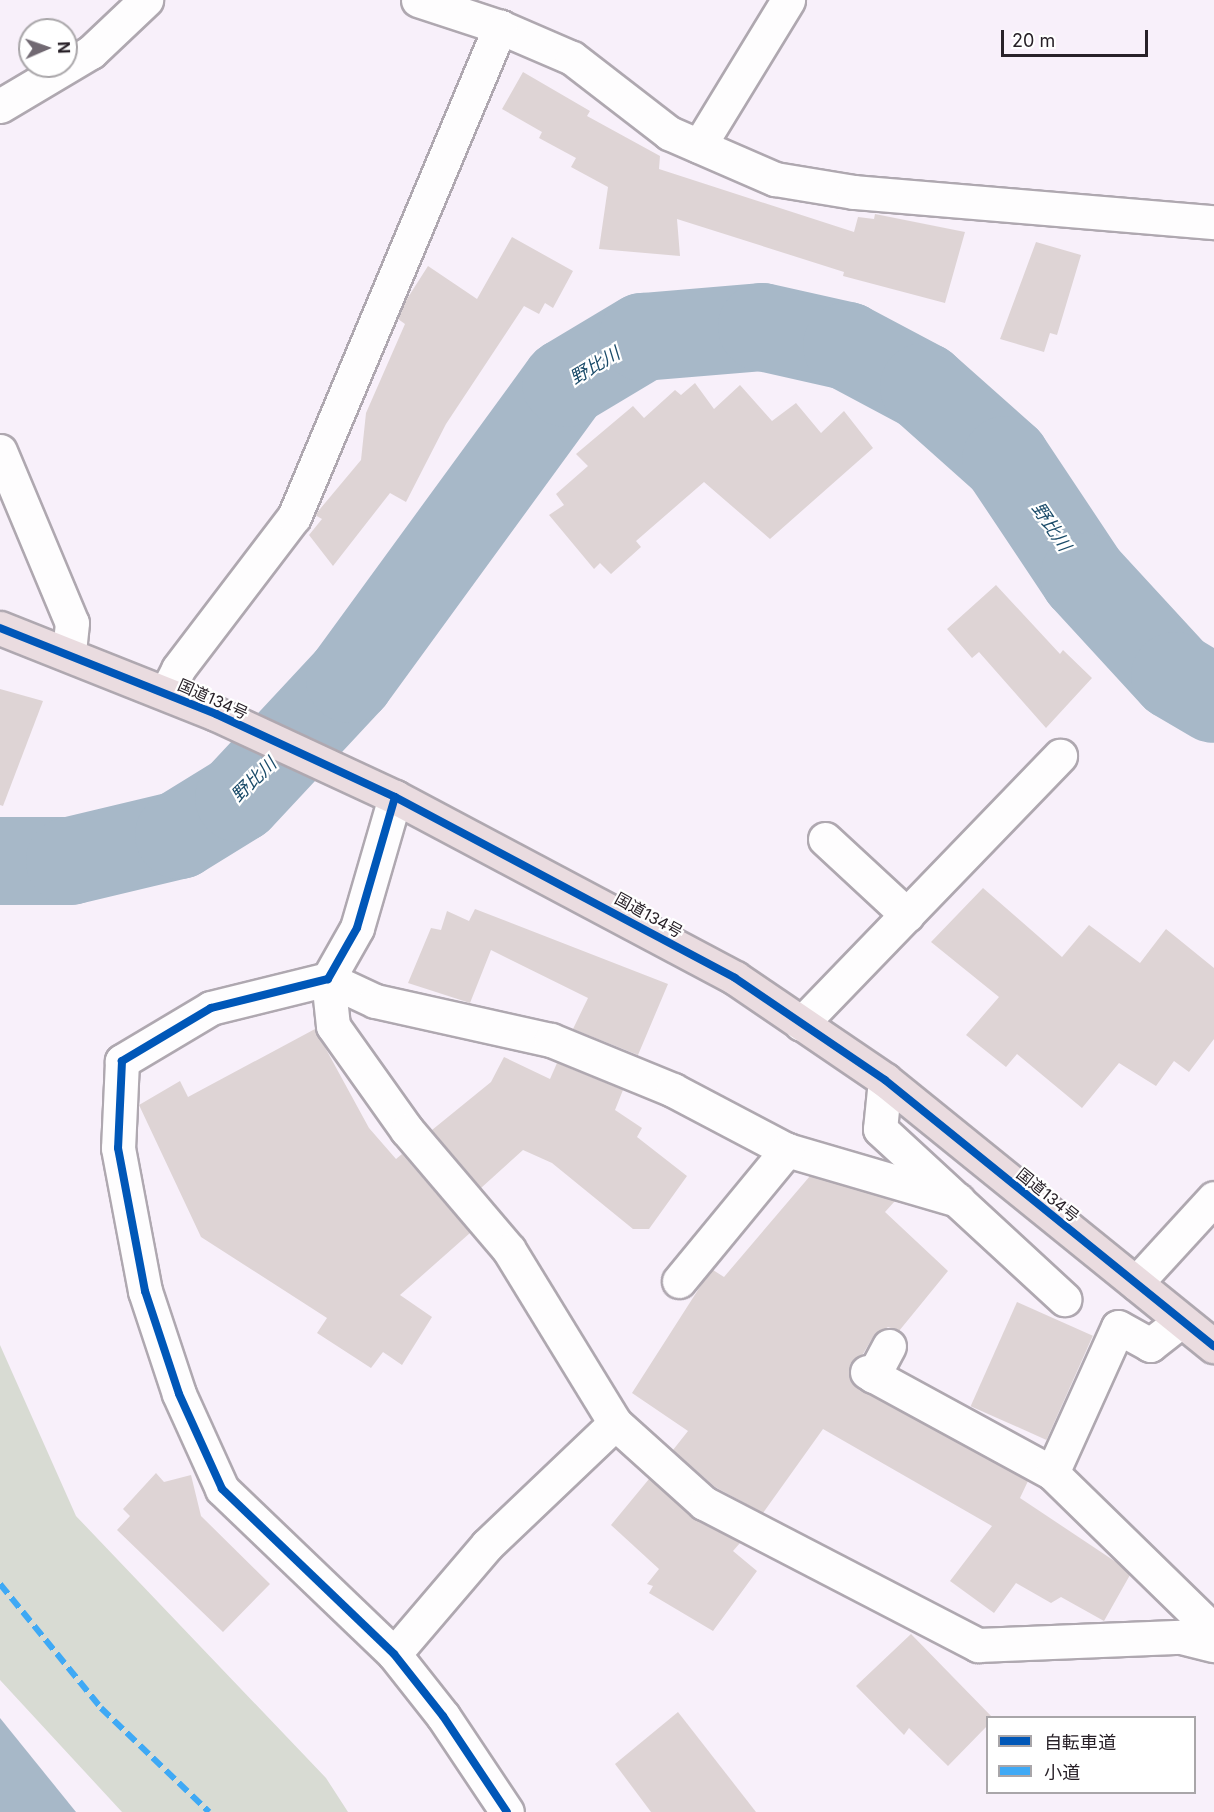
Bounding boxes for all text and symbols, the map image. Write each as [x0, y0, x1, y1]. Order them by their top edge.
north arrow [18, 18, 78, 78]
scale bar [1004, 18, 1151, 56]
text: 20 m [1012, 30, 1055, 51]
text: N [54, 41, 74, 54]
water label: 野比川 [566, 343, 624, 389]
water label: 野比川 [1027, 499, 1075, 555]
street label: 国道134号 [175, 675, 251, 723]
water label: 野比川 [227, 753, 281, 807]
street label: 国道134号 [612, 888, 686, 942]
street label: 国道134号 [1013, 1164, 1083, 1226]
legend [986, 1716, 1196, 1794]
text: 自転車道 [1044, 1732, 1116, 1753]
text: 小道 [1044, 1762, 1080, 1783]

